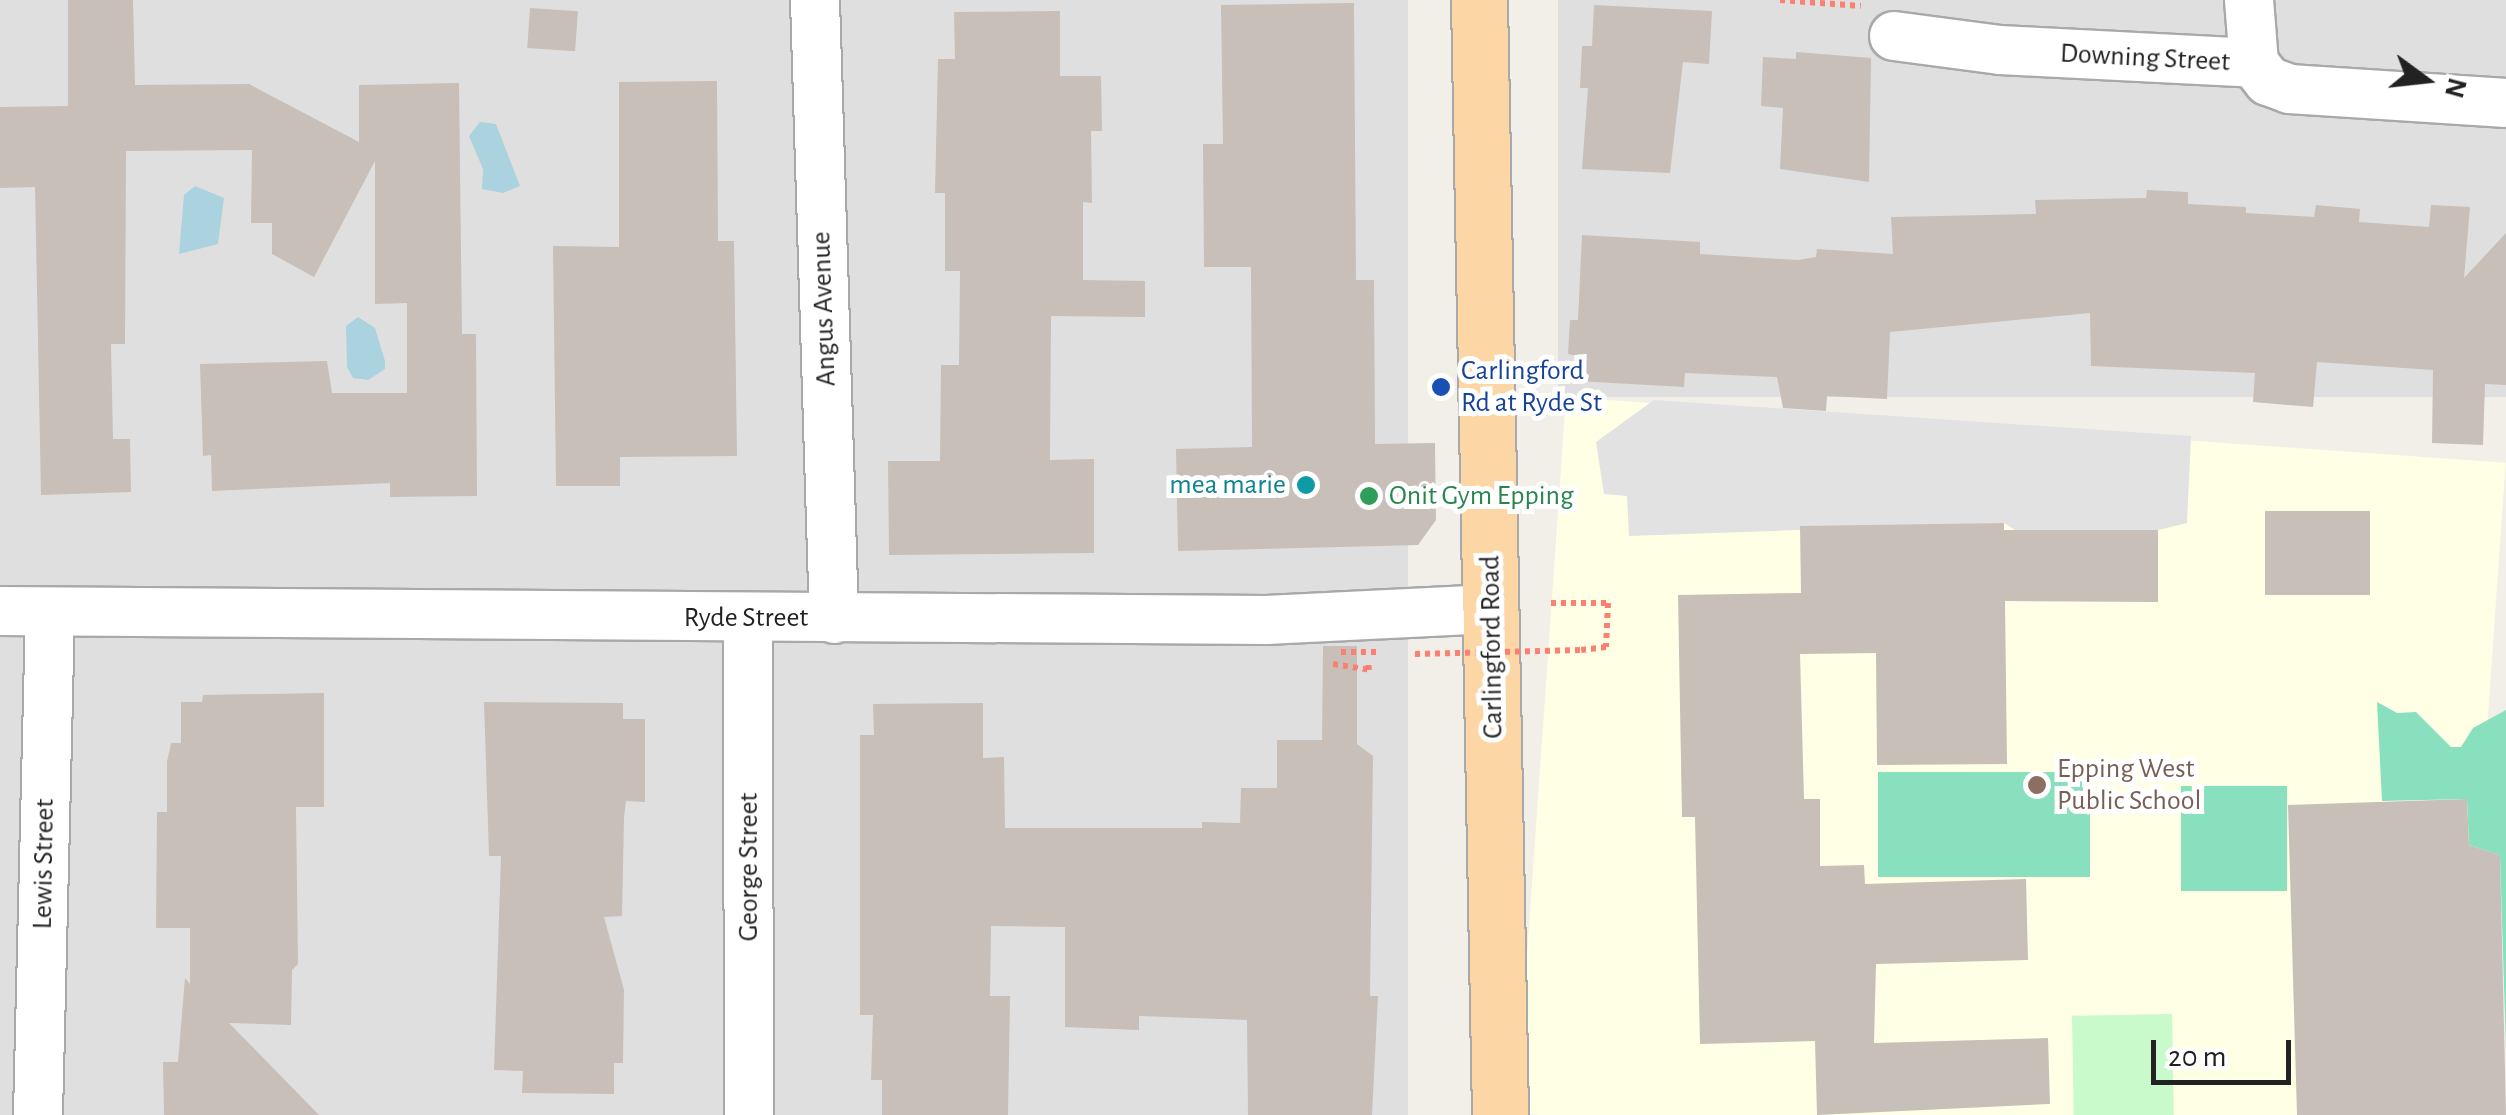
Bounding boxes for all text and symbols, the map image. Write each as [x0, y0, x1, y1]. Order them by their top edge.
north arrow [2376, 30, 2476, 130]
street label: Downing Street [2059, 37, 2231, 79]
text: N [2439, 75, 2471, 101]
street label: Angus Avenue [805, 231, 843, 387]
place label: Carlingford Rd at Ryde St [1461, 354, 1602, 420]
marker: Carlingford Rd at Ryde St [1430, 376, 1452, 398]
place label: mea marie [1169, 468, 1286, 502]
marker: mea marie [1295, 474, 1317, 496]
place label: Onit Gym Epping [1389, 479, 1574, 513]
marker: Onit Gym Epping [1358, 485, 1380, 507]
street label: Carlingford Road [1474, 555, 1510, 739]
street label: Ryde Street [684, 601, 808, 635]
place label: Epping West Public School [2057, 752, 2201, 818]
marker: Epping West Public School [2026, 774, 2048, 796]
street label: George Street [732, 793, 766, 941]
street label: Lewis Street [26, 798, 62, 930]
scale bar [2156, 1020, 2296, 1082]
text: 20 m [2168, 1042, 2226, 1072]

